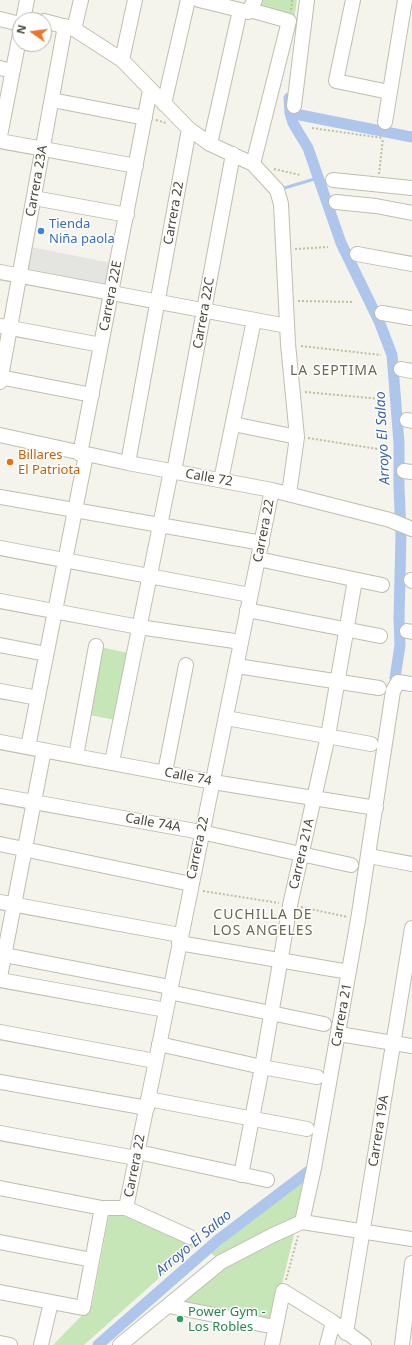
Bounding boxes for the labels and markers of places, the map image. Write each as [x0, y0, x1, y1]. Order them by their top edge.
place label: Tienda Niña paola [49, 216, 115, 247]
marker: Tienda Niña paola [36, 226, 46, 236]
place label: Billares El Patriota [18, 447, 80, 478]
marker: Billares El Patriota [5, 457, 15, 467]
place label: Power Gym - Los Robles [188, 1304, 266, 1335]
marker: Power Gym - Los Robles [175, 1314, 185, 1324]

